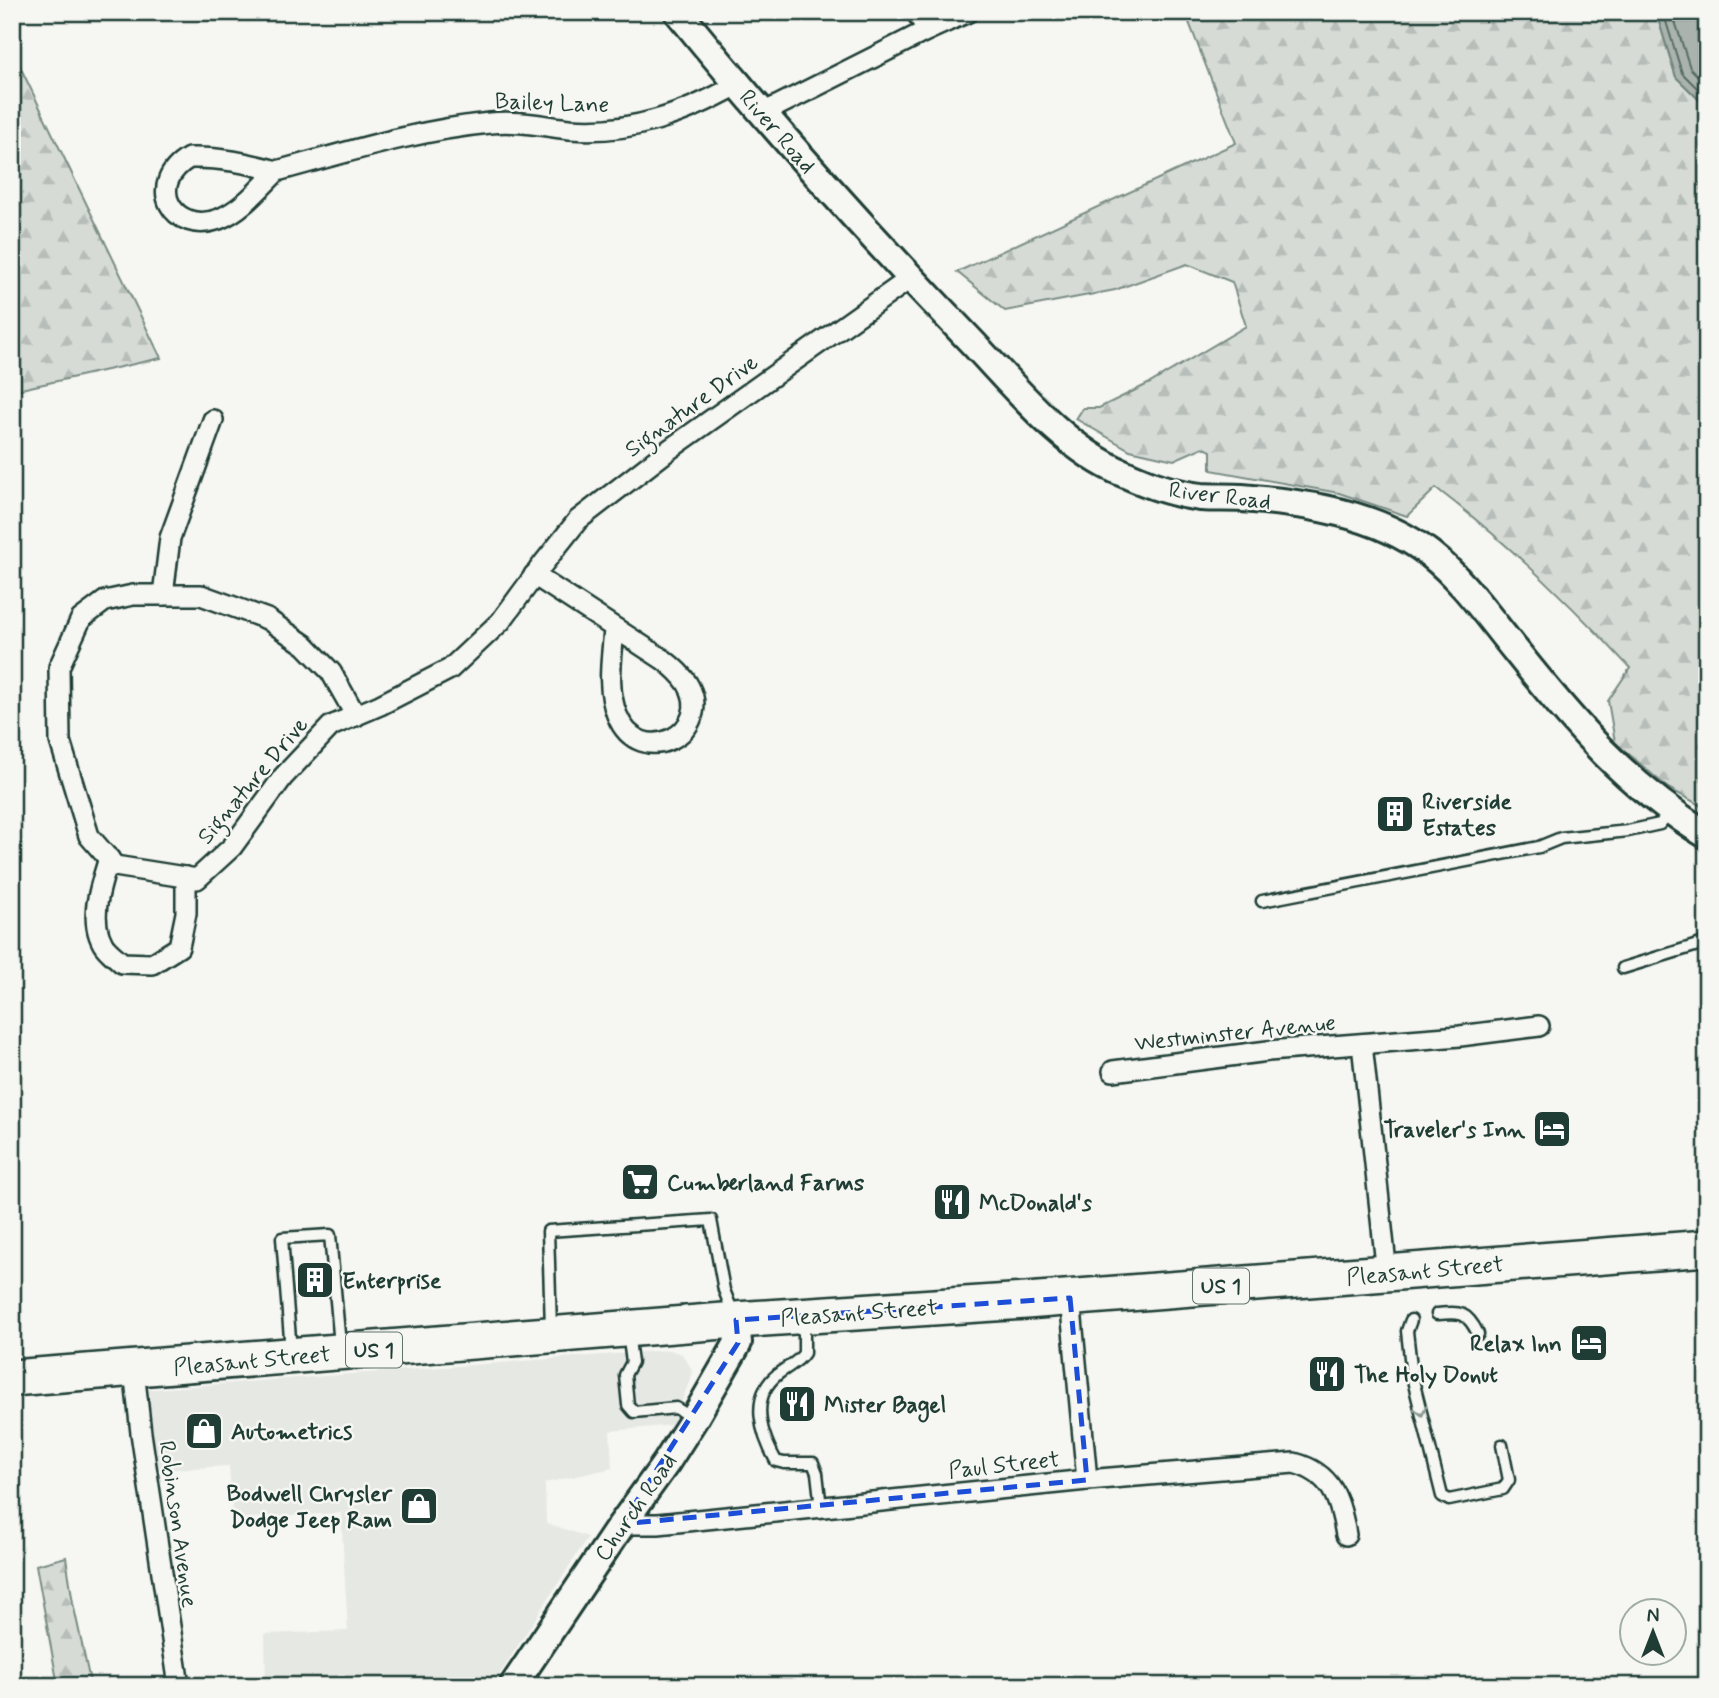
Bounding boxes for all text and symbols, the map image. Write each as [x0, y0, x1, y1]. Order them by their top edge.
street label: River Road [731, 84, 822, 181]
street label: Bailey Lane [494, 87, 610, 121]
street label: Signature Drive [619, 348, 766, 467]
street label: River Road [1167, 476, 1273, 518]
street label: Signature Drive [191, 711, 317, 853]
place label: Riverside Estates [1422, 788, 1513, 844]
building icon: Riverside Estates [1374, 793, 1416, 835]
street label: Westminster Avenue [1133, 1009, 1337, 1059]
hotel icon: Traveler's Inn [1531, 1108, 1573, 1150]
place label: Traveler's Inn [1384, 1116, 1526, 1146]
supermarket icon: Cumberland Farms [619, 1161, 661, 1203]
place label: Cumberland Farms [667, 1169, 865, 1199]
restaurant icon: McDonald's [931, 1181, 973, 1223]
place label: McDonald's [979, 1189, 1093, 1219]
street label: Pleasant Street [1345, 1250, 1505, 1294]
building icon: Enterprise [294, 1259, 336, 1301]
place label: Enterprise [342, 1267, 442, 1297]
road number: US 1 [1193, 1268, 1249, 1304]
street label: Pleasant Street [779, 1294, 939, 1334]
hotel icon: Relax Inn [1568, 1322, 1610, 1364]
place label: Relax Inn [1470, 1330, 1562, 1360]
road number: US 1 [346, 1332, 402, 1368]
street label: Pleasant Street [172, 1340, 332, 1384]
restaurant icon: The Holy Donut [1306, 1353, 1348, 1395]
place label: The Holy Donut [1354, 1361, 1498, 1391]
restaurant icon: Mister Bagel [776, 1383, 818, 1425]
place label: Mister Bagel [824, 1391, 946, 1423]
one-way arrow [1413, 1405, 1427, 1417]
shop icon: Autometrics [183, 1410, 225, 1452]
place label: Autometrics [231, 1418, 352, 1448]
street label: Robinson Avenue [150, 1439, 204, 1610]
street label: Paul Street [947, 1445, 1061, 1487]
street label: Church Road [589, 1448, 685, 1568]
place label: Bodwell Chrysler Dodge Jeep Ram [227, 1480, 393, 1538]
shop icon: Bodwell Chrysler Dodge Jeep Ram [398, 1485, 440, 1527]
north arrow [1618, 1596, 1688, 1666]
text: N [1647, 1604, 1659, 1629]

